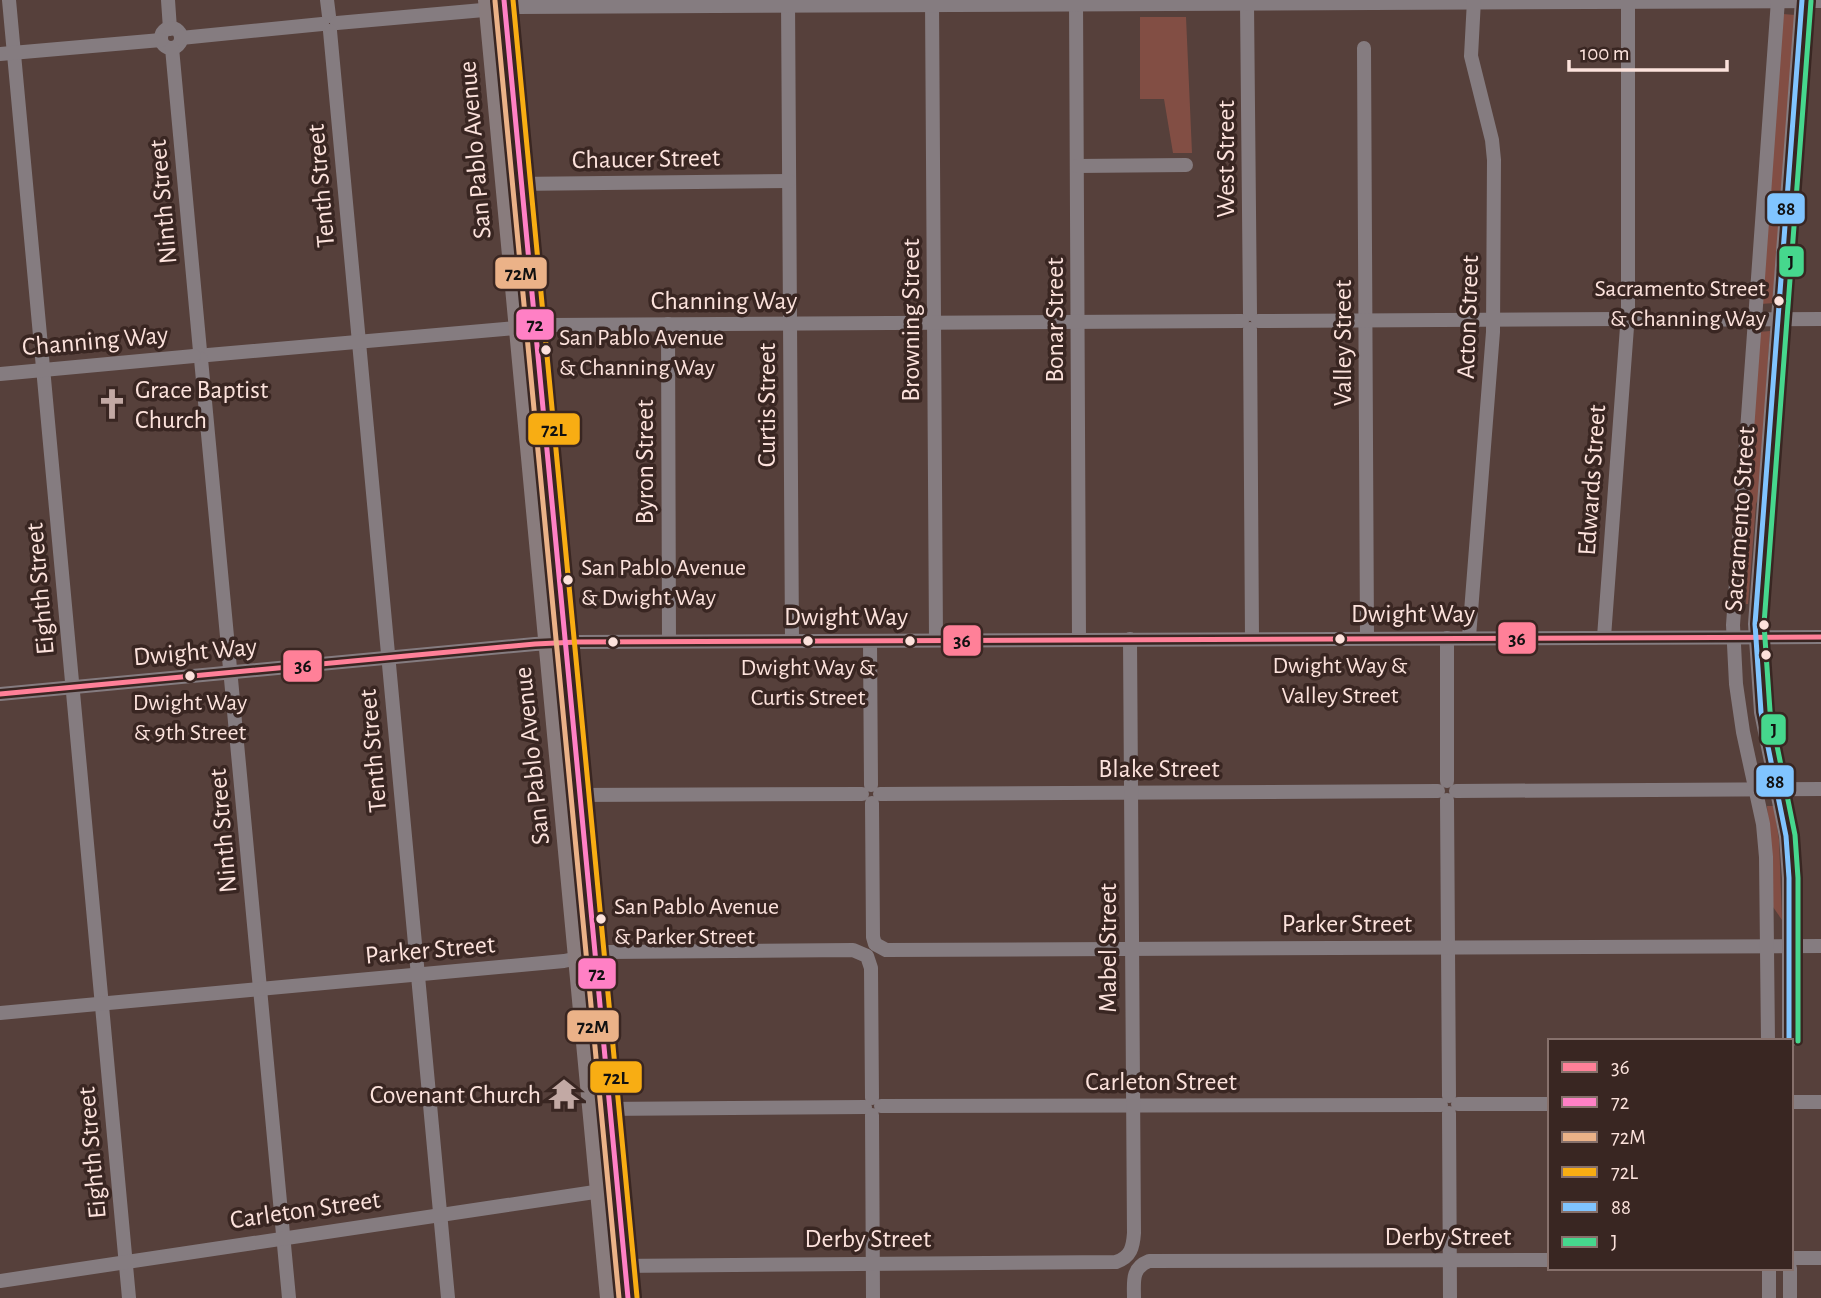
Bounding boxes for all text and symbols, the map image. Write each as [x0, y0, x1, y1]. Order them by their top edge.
scale bar [1569, 28, 1727, 72]
text: 100 m [1580, 43, 1630, 64]
street label: San Pablo Avenue [454, 60, 496, 240]
street label: West Street [1213, 100, 1239, 218]
street label: Tenth Street [303, 123, 339, 249]
street label: Ninth Street [145, 139, 181, 265]
street label: Chaucer Street [572, 145, 720, 173]
line badge: 88 [1766, 192, 1806, 225]
text: 88 [1777, 200, 1795, 219]
street label: Browning Street [898, 238, 924, 402]
line badge: J [1778, 245, 1805, 278]
text: J [1788, 253, 1794, 272]
street label: Acton Street [1453, 255, 1483, 379]
line badge: 72M [494, 256, 548, 290]
street label: Bonar Street [1042, 257, 1068, 383]
text: 72M [505, 265, 537, 284]
place label: Sacramento Street & Channing Way [1594, 277, 1766, 331]
street label: Valley Street [1330, 280, 1356, 406]
street label: Channing Way [651, 288, 797, 314]
marker: Sacramento Street & Channing Way [1772, 294, 1786, 308]
line badge: 72 [515, 308, 555, 341]
text: 72 [526, 316, 544, 335]
street label: Channing Way [21, 322, 169, 360]
place label: San Pablo Avenue & Channing Way [559, 326, 724, 380]
marker: San Pablo Avenue & Channing Way [539, 343, 553, 357]
street label: Curtis Street [754, 343, 780, 467]
place label: Grace Baptist Church [135, 377, 268, 433]
church icon: Grace Baptist Church [95, 387, 129, 421]
street label: Byron Street [632, 400, 658, 524]
street label: Edwards Street [1574, 404, 1610, 556]
line badge: 72L [527, 412, 581, 446]
text: 72L [541, 421, 567, 440]
street label: Sacramento Street [1721, 425, 1759, 613]
street label: Eighth Street [21, 522, 59, 656]
place label: San Pablo Avenue & Dwight Way [581, 556, 746, 610]
marker: San Pablo Avenue & Dwight Way [561, 573, 575, 587]
street label: Dwight Way [1351, 601, 1475, 627]
street label: Dwight Way [784, 604, 908, 630]
unlabelled marker [1757, 618, 1771, 632]
line badge: 36 [1497, 621, 1537, 655]
line badge: 36 [942, 624, 982, 657]
text: 36 [1508, 630, 1526, 649]
text: 36 [953, 632, 971, 651]
marker: Dwight Way & Valley Street [1333, 632, 1347, 646]
street label: Dwight Way [132, 634, 258, 670]
marker: Dwight Way & Curtis Street [801, 634, 815, 648]
unlabelled marker [903, 634, 917, 648]
unlabelled marker [606, 635, 620, 649]
unlabelled marker [1759, 648, 1773, 662]
line badge: 36 [282, 649, 323, 683]
place label: Dwight Way & Valley Street [1272, 654, 1408, 708]
place label: Dwight Way & Curtis Street [740, 656, 876, 710]
text: 36 [294, 657, 312, 676]
street label: San Pablo Avenue [510, 666, 554, 846]
marker: Dwight Way & 9th Street [183, 669, 197, 683]
street label: Tenth Street [355, 688, 391, 814]
place label: Dwight Way & 9th Street [133, 691, 247, 745]
line badge: J [1760, 713, 1787, 746]
text: J [1771, 721, 1777, 740]
street label: Blake Street [1098, 756, 1220, 782]
line badge: 88 [1755, 764, 1795, 798]
street label: Ninth Street [205, 768, 241, 894]
text: 88 [1766, 773, 1784, 792]
street label: Mabel Street [1095, 883, 1121, 1013]
place label: San Pablo Avenue & Parker Street [614, 895, 779, 949]
street label: Parker Street [1282, 911, 1412, 937]
marker: San Pablo Avenue & Parker Street [594, 912, 608, 926]
street label: Parker Street [364, 931, 496, 969]
line badge: 72 [577, 957, 617, 990]
text: 72 [588, 965, 606, 984]
line badge: 72M [566, 1009, 620, 1043]
text: 72M [577, 1018, 609, 1037]
legend [1548, 1039, 1793, 1270]
text: 36 [1611, 1057, 1630, 1078]
line badge: 72L [589, 1060, 643, 1094]
text: 72L [603, 1069, 629, 1088]
street label: Carleton Street [1085, 1069, 1237, 1095]
temple icon: Covenant Church [547, 1077, 581, 1111]
place label: Covenant Church [370, 1082, 541, 1108]
street label: Eighth Street [73, 1086, 111, 1220]
text: 72 [1611, 1092, 1629, 1113]
text: 72M [1611, 1127, 1646, 1148]
text: 72L [1611, 1162, 1638, 1183]
street label: Carleton Street [228, 1187, 382, 1233]
text: 88 [1611, 1197, 1631, 1218]
street label: Derby Street [1385, 1224, 1511, 1250]
street label: Derby Street [805, 1226, 931, 1252]
text: J [1611, 1232, 1618, 1253]

